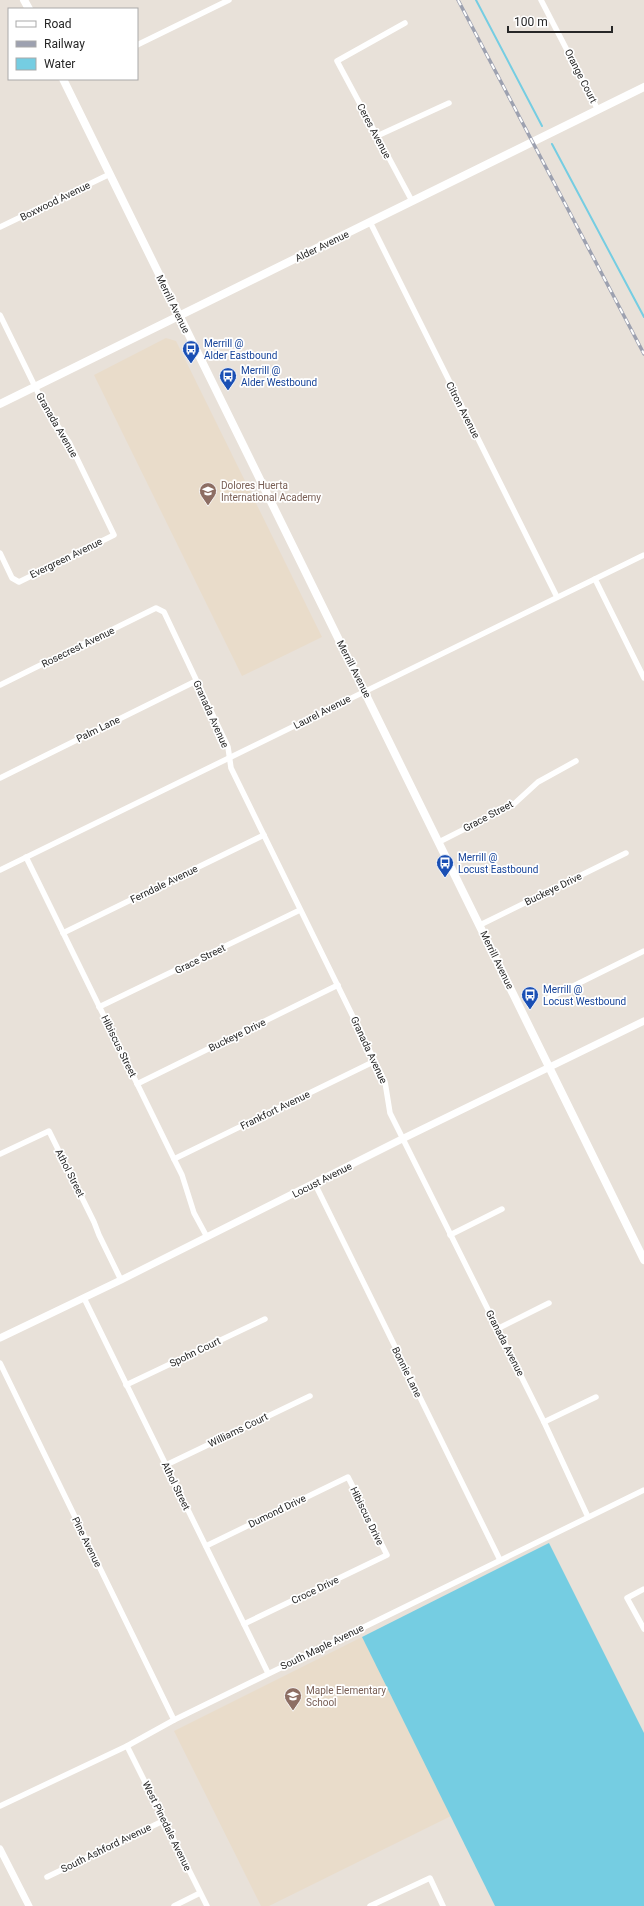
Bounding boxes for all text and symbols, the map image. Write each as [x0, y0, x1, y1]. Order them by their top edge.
legend [8, 8, 138, 80]
scale bar [508, 8, 612, 34]
text: 100 m [514, 15, 548, 29]
text: Road [44, 17, 72, 31]
text: Railway [44, 37, 85, 51]
street label: Orange Court [563, 47, 599, 105]
text: Water [44, 57, 75, 71]
street label: Ceres Avenue [355, 102, 393, 160]
street label: Boxwood Avenue [18, 179, 92, 223]
street label: Alder Avenue [293, 228, 351, 264]
street label: Merrill Avenue [154, 273, 192, 335]
place label: Merrill @ Alder Eastbound [204, 338, 277, 361]
bus stop icon: Merrill @ Alder Eastbound [181, 339, 201, 364]
place label: Merrill @ Alder Westbound [241, 365, 317, 388]
bus stop icon: Merrill @ Alder Westbound [218, 366, 238, 391]
street label: Citron Avenue [444, 380, 482, 440]
street label: Granada Avenue [34, 391, 80, 459]
place label: Dolores Huerta International Academy [221, 480, 321, 503]
school or university icon: Dolores Huerta International Academy [198, 481, 218, 506]
street label: Evergreen Avenue [28, 536, 104, 580]
street label: Rosecrest Avenue [40, 625, 116, 669]
street label: Merrill Avenue [335, 638, 373, 700]
street label: Granada Avenue [191, 679, 231, 749]
street label: Laurel Avenue [292, 693, 352, 731]
street label: Palm Lane [74, 714, 122, 744]
street label: Grace Street [461, 798, 515, 834]
place label: Merrill @ Locust Eastbound [458, 852, 538, 875]
bus stop icon: Merrill @ Locust Eastbound [435, 853, 455, 878]
street label: Ferndale Avenue [128, 863, 200, 905]
street label: Buckeye Drive [523, 870, 583, 908]
street label: Merrill Avenue [478, 929, 516, 991]
street label: Grace Street [173, 942, 227, 976]
place label: Merrill @ Locust Westbound [543, 984, 626, 1007]
bus stop icon: Merrill @ Locust Westbound [520, 985, 540, 1010]
street label: Hibiscus Street [99, 1013, 139, 1079]
street label: Granada Avenue [349, 1015, 389, 1085]
street label: Buckeye Drive [207, 1016, 267, 1054]
street label: Frankfort Avenue [238, 1088, 312, 1132]
street label: Athol Street [53, 1147, 87, 1199]
street label: Locust Avenue [290, 1160, 354, 1200]
street label: Granada Avenue [484, 1308, 526, 1378]
street label: Spohn Court [168, 1335, 222, 1369]
street label: Bonnie Lane [390, 1345, 424, 1399]
street label: Williams Court [206, 1411, 270, 1449]
street label: Athol Street [160, 1460, 192, 1512]
street label: Hibiscus Drive [348, 1485, 386, 1547]
street label: Dumond Drive [246, 1492, 308, 1530]
street label: Pine Avenue [70, 1515, 104, 1569]
street label: Croce Drive [290, 1574, 340, 1606]
street label: South Maple Avenue [279, 1622, 365, 1672]
place label: Maple Elementary School [306, 1685, 386, 1708]
school or university icon: Maple Elementary School [283, 1686, 303, 1711]
street label: West Pinedale Avenue [140, 1779, 194, 1873]
street label: South Ashford Avenue [59, 1821, 153, 1875]

